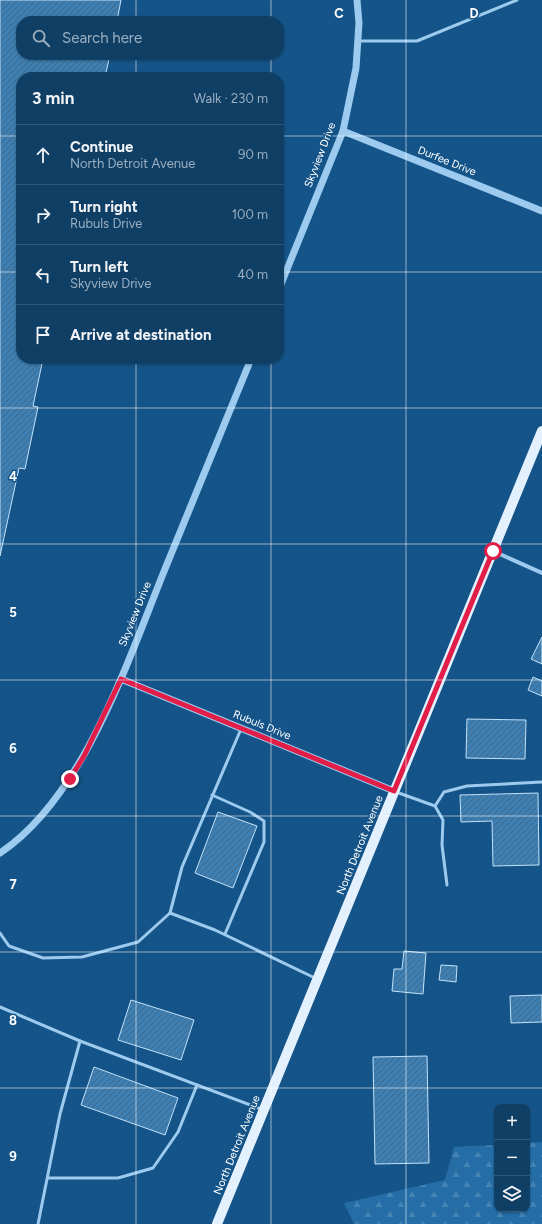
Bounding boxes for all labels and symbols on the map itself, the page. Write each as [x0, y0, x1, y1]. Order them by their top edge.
text: C [334, 6, 344, 21]
text: D [469, 6, 479, 21]
street label: Skyview Drive [302, 121, 338, 189]
street label: Durfee Drive [416, 143, 478, 179]
text: 4 [9, 469, 17, 484]
route start [484, 542, 502, 560]
street label: Skyview Drive [116, 580, 154, 648]
text: 5 [9, 605, 17, 620]
street label: Rubuls Drive [231, 707, 293, 743]
text: 6 [9, 741, 17, 756]
route end [61, 770, 79, 788]
street label: North Detroit Avenue [334, 793, 386, 897]
text: 7 [9, 877, 17, 892]
text: 8 [9, 1013, 17, 1028]
street label: North Detroit Avenue [211, 1093, 263, 1197]
text: 9 [9, 1149, 17, 1164]

